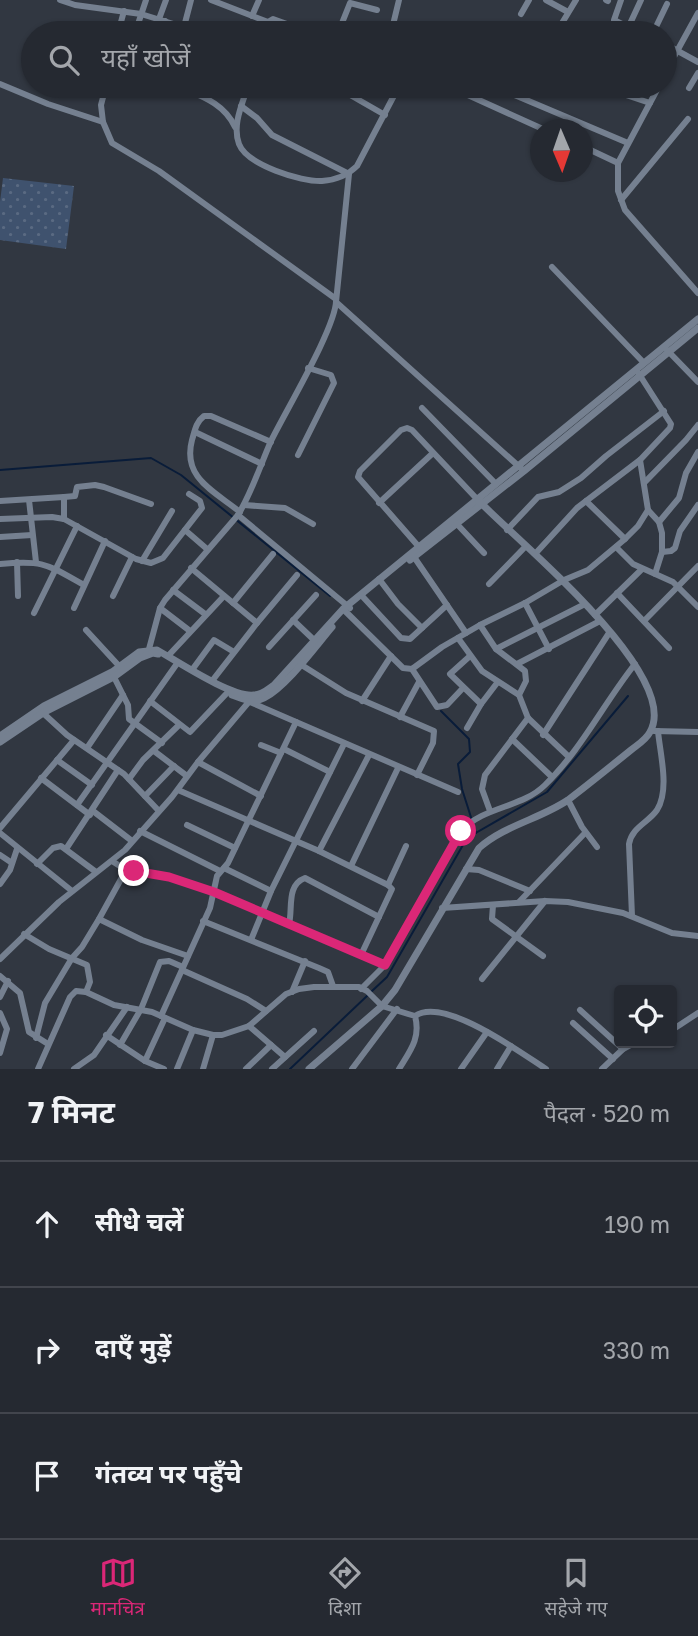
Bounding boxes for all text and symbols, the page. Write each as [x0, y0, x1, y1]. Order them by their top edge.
search box [21, 21, 677, 98]
icon: search [45, 41, 83, 79]
text: यहाँ खोजें [101, 42, 190, 73]
north arrow [530, 119, 593, 182]
route start [445, 815, 476, 846]
route end [118, 855, 149, 886]
map controls [614, 985, 677, 1048]
button: locate [614, 985, 677, 1048]
text: 7 मिनट [28, 1094, 115, 1130]
text: पैदल · 520 m [544, 1099, 670, 1127]
icon: ahead [28, 1205, 66, 1243]
text: सीधे चलें [95, 1206, 183, 1237]
text: 190 m [605, 1210, 670, 1238]
icon: right [28, 1331, 66, 1369]
text: दाएँ मुड़ें [95, 1332, 171, 1363]
text: 330 m [603, 1336, 670, 1364]
icon: arrive [28, 1457, 66, 1495]
text: गंतव्य पर पहुँचे [95, 1458, 242, 1489]
tab: मानचित्र [90, 1554, 145, 1623]
tab: दिशा [326, 1554, 364, 1623]
tab: सहेजे गए [545, 1554, 608, 1623]

